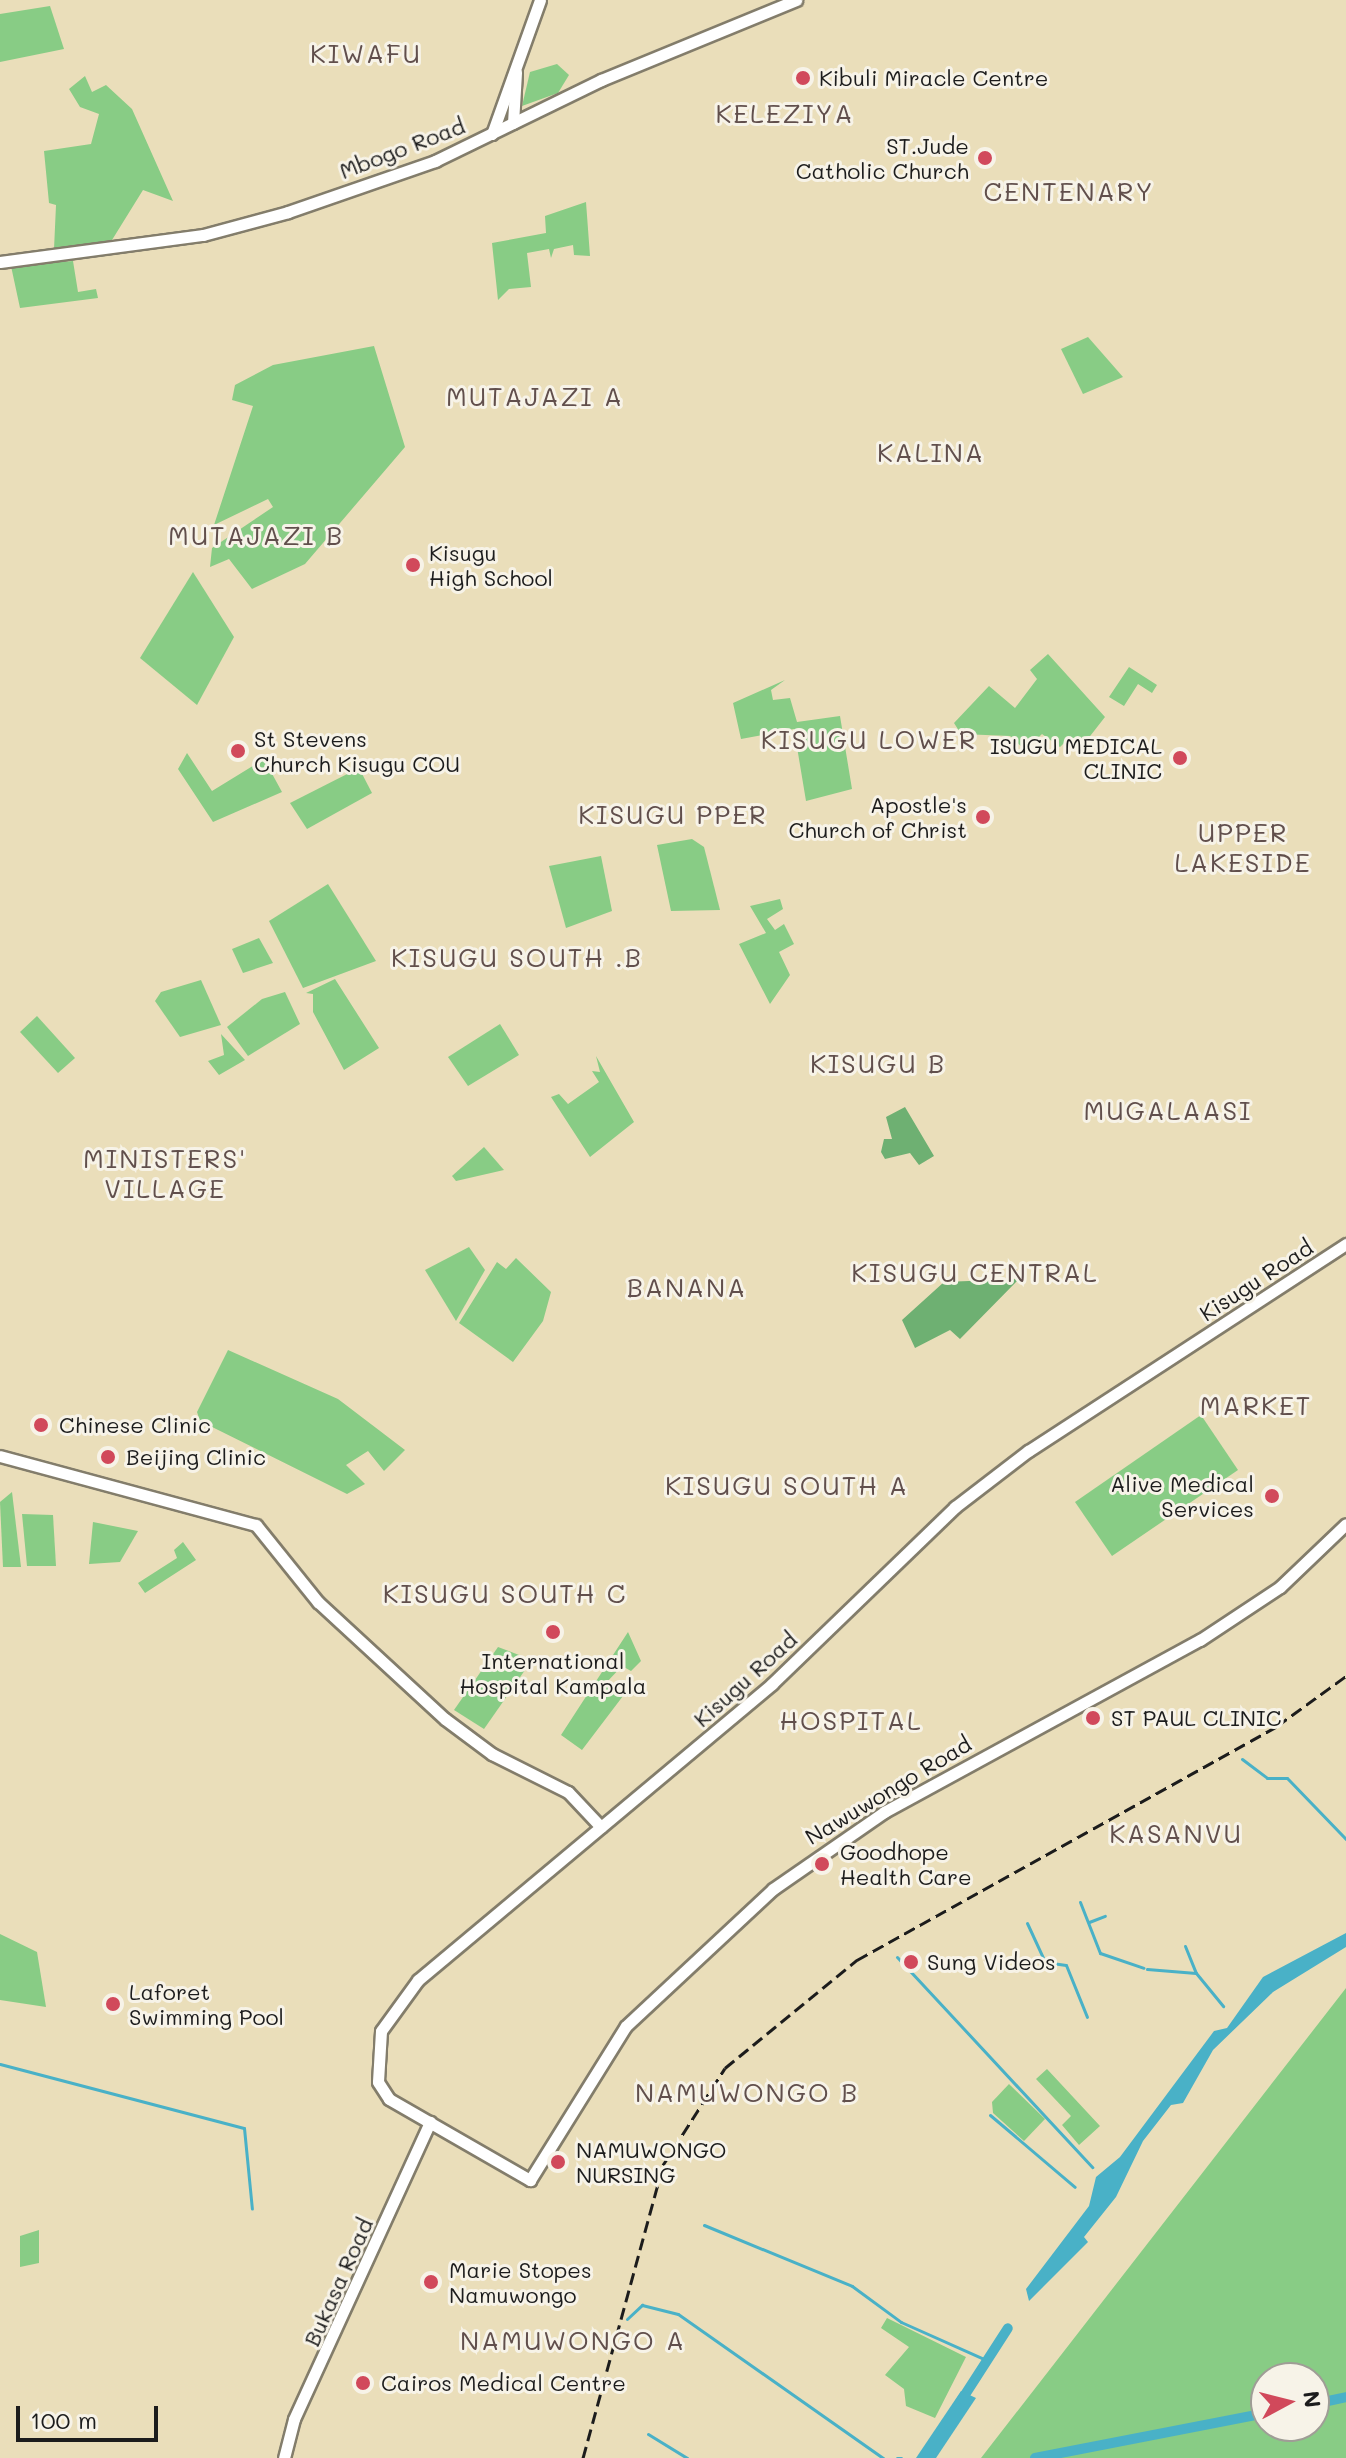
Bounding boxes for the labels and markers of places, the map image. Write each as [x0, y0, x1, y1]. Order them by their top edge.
place label: Kibuli Miracle Centre [819, 65, 1048, 91]
marker: Kibuli Miracle Centre [794, 69, 812, 87]
place label: ST.Jude Catholic Church [796, 132, 969, 184]
marker: ST.Jude Catholic Church [976, 149, 994, 167]
place label: Kisugu High School [429, 539, 553, 590]
marker: Kisugu High School [404, 556, 422, 574]
place label: St Stevens Church Kisugu COU [254, 725, 460, 776]
place label: ISUGU MEDICAL CLINIC [990, 732, 1162, 784]
marker: St Stevens Church Kisugu COU [229, 742, 247, 760]
marker: ISUGU MEDICAL CLINIC [1169, 747, 1191, 769]
place label: Apostle's Church of Christ [789, 791, 967, 842]
marker: Apostle's Church of Christ [974, 808, 992, 826]
place label: Chinese Clinic [59, 1412, 211, 1438]
marker: Chinese Clinic [30, 1414, 52, 1436]
place label: Beijing Clinic [126, 1444, 266, 1470]
marker: Beijing Clinic [97, 1446, 119, 1468]
place label: Alive Medical Services [1110, 1470, 1254, 1522]
marker: Alive Medical Services [1261, 1485, 1283, 1507]
marker: International Hospital Kampala [542, 1621, 564, 1643]
place label: International Hospital Kampala [460, 1647, 646, 1698]
place label: ST PAUL CLINIC [1111, 1705, 1281, 1731]
marker: ST PAUL CLINIC [1082, 1707, 1104, 1729]
place label: Goodhope Health Care [840, 1838, 972, 1890]
marker: Goodhope Health Care [811, 1853, 833, 1875]
place label: Sung Videos [927, 1949, 1056, 1975]
marker: Sung Videos [902, 1953, 920, 1971]
place label: Laforet Swimming Pool [129, 1978, 284, 2030]
marker: Laforet Swimming Pool [104, 1995, 122, 2013]
place label: NAMUWONGO NURSING [576, 2136, 726, 2188]
marker: NAMUWONGO NURSING [547, 2151, 569, 2173]
place label: Marie Stopes Namuwongo [449, 2256, 592, 2308]
marker: Marie Stopes Namuwongo [420, 2271, 442, 2293]
place label: Cairos Medical Centre [381, 2370, 626, 2396]
marker: Cairos Medical Centre [352, 2372, 374, 2394]

